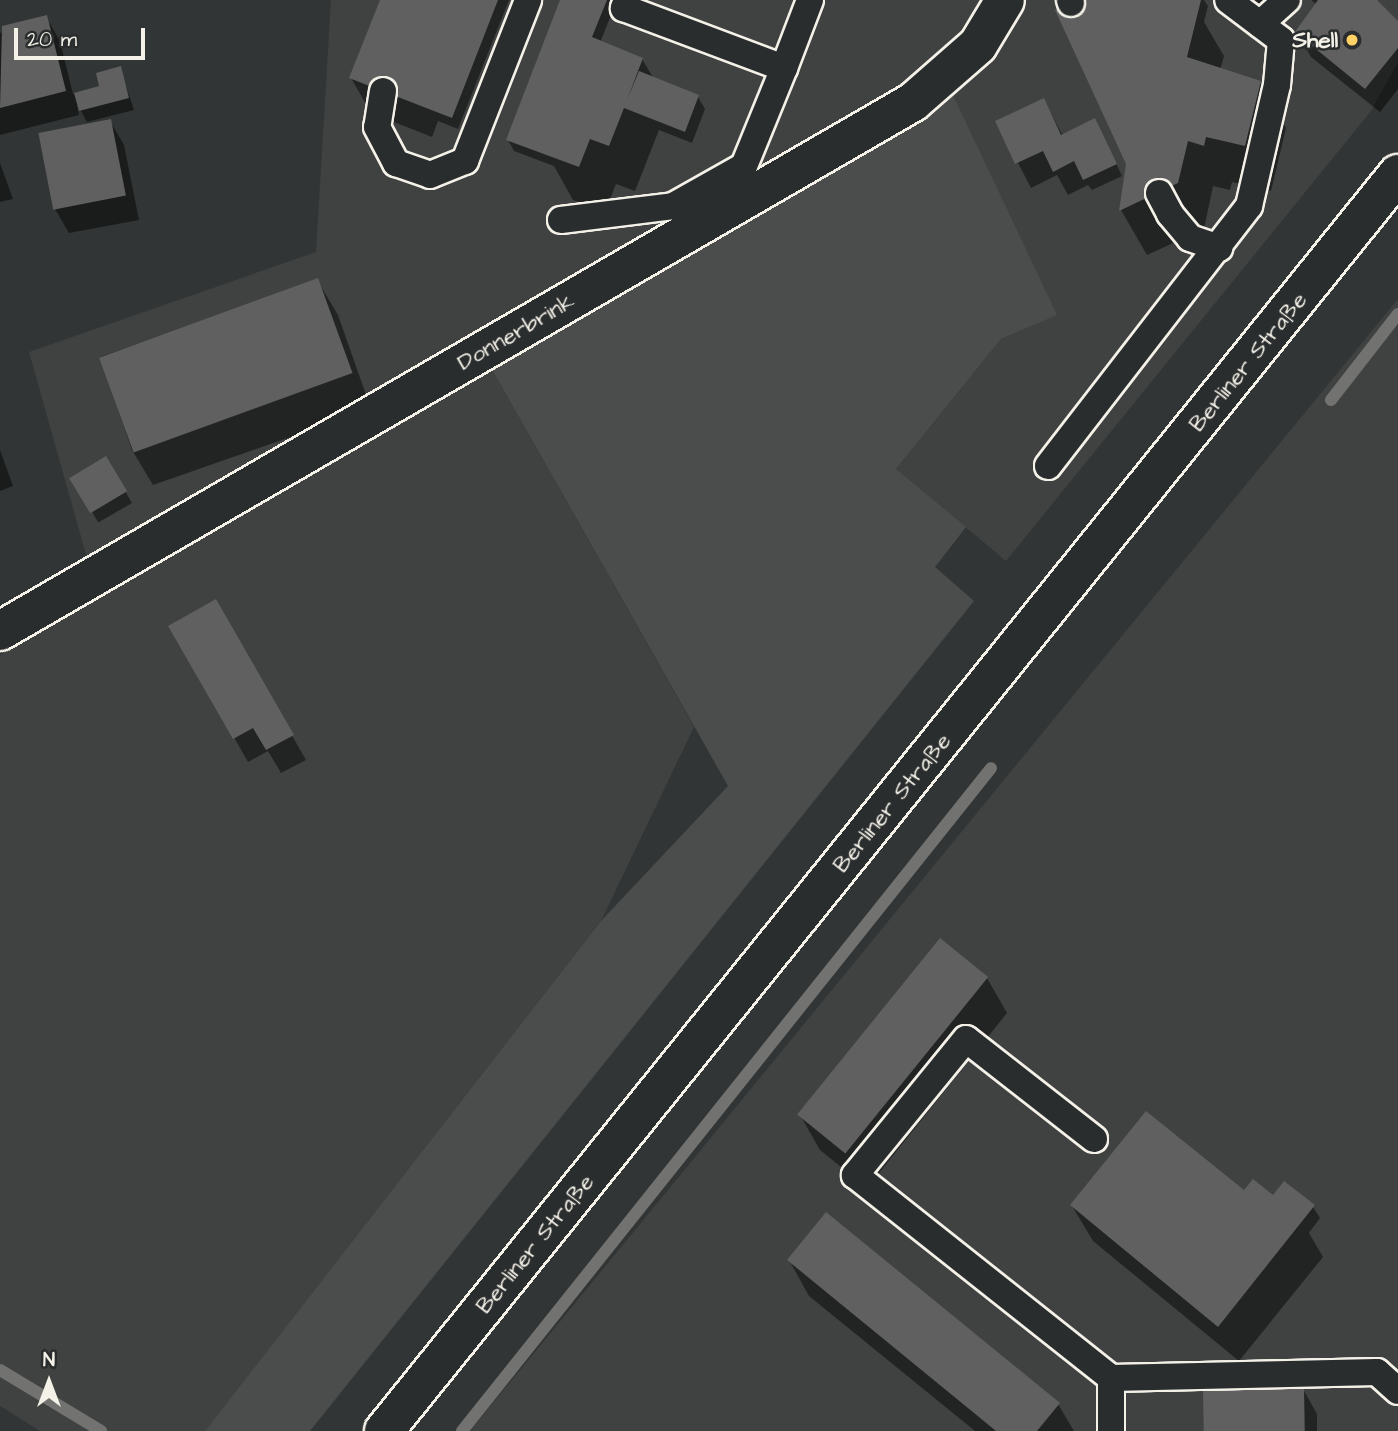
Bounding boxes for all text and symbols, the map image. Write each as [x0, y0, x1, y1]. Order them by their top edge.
scale bar [18, 14, 149, 58]
text: 20 m [27, 25, 77, 54]
place label: Shell [1292, 26, 1338, 54]
marker: Shell [1344, 32, 1360, 48]
street label: Donnerbrink [453, 287, 579, 377]
street label: Berliner Straße [1183, 287, 1313, 437]
street label: Berliner Straße [827, 728, 957, 878]
street label: Berliner Straße [470, 1169, 600, 1319]
north arrow [14, 1347, 84, 1417]
text: N [43, 1347, 55, 1374]

